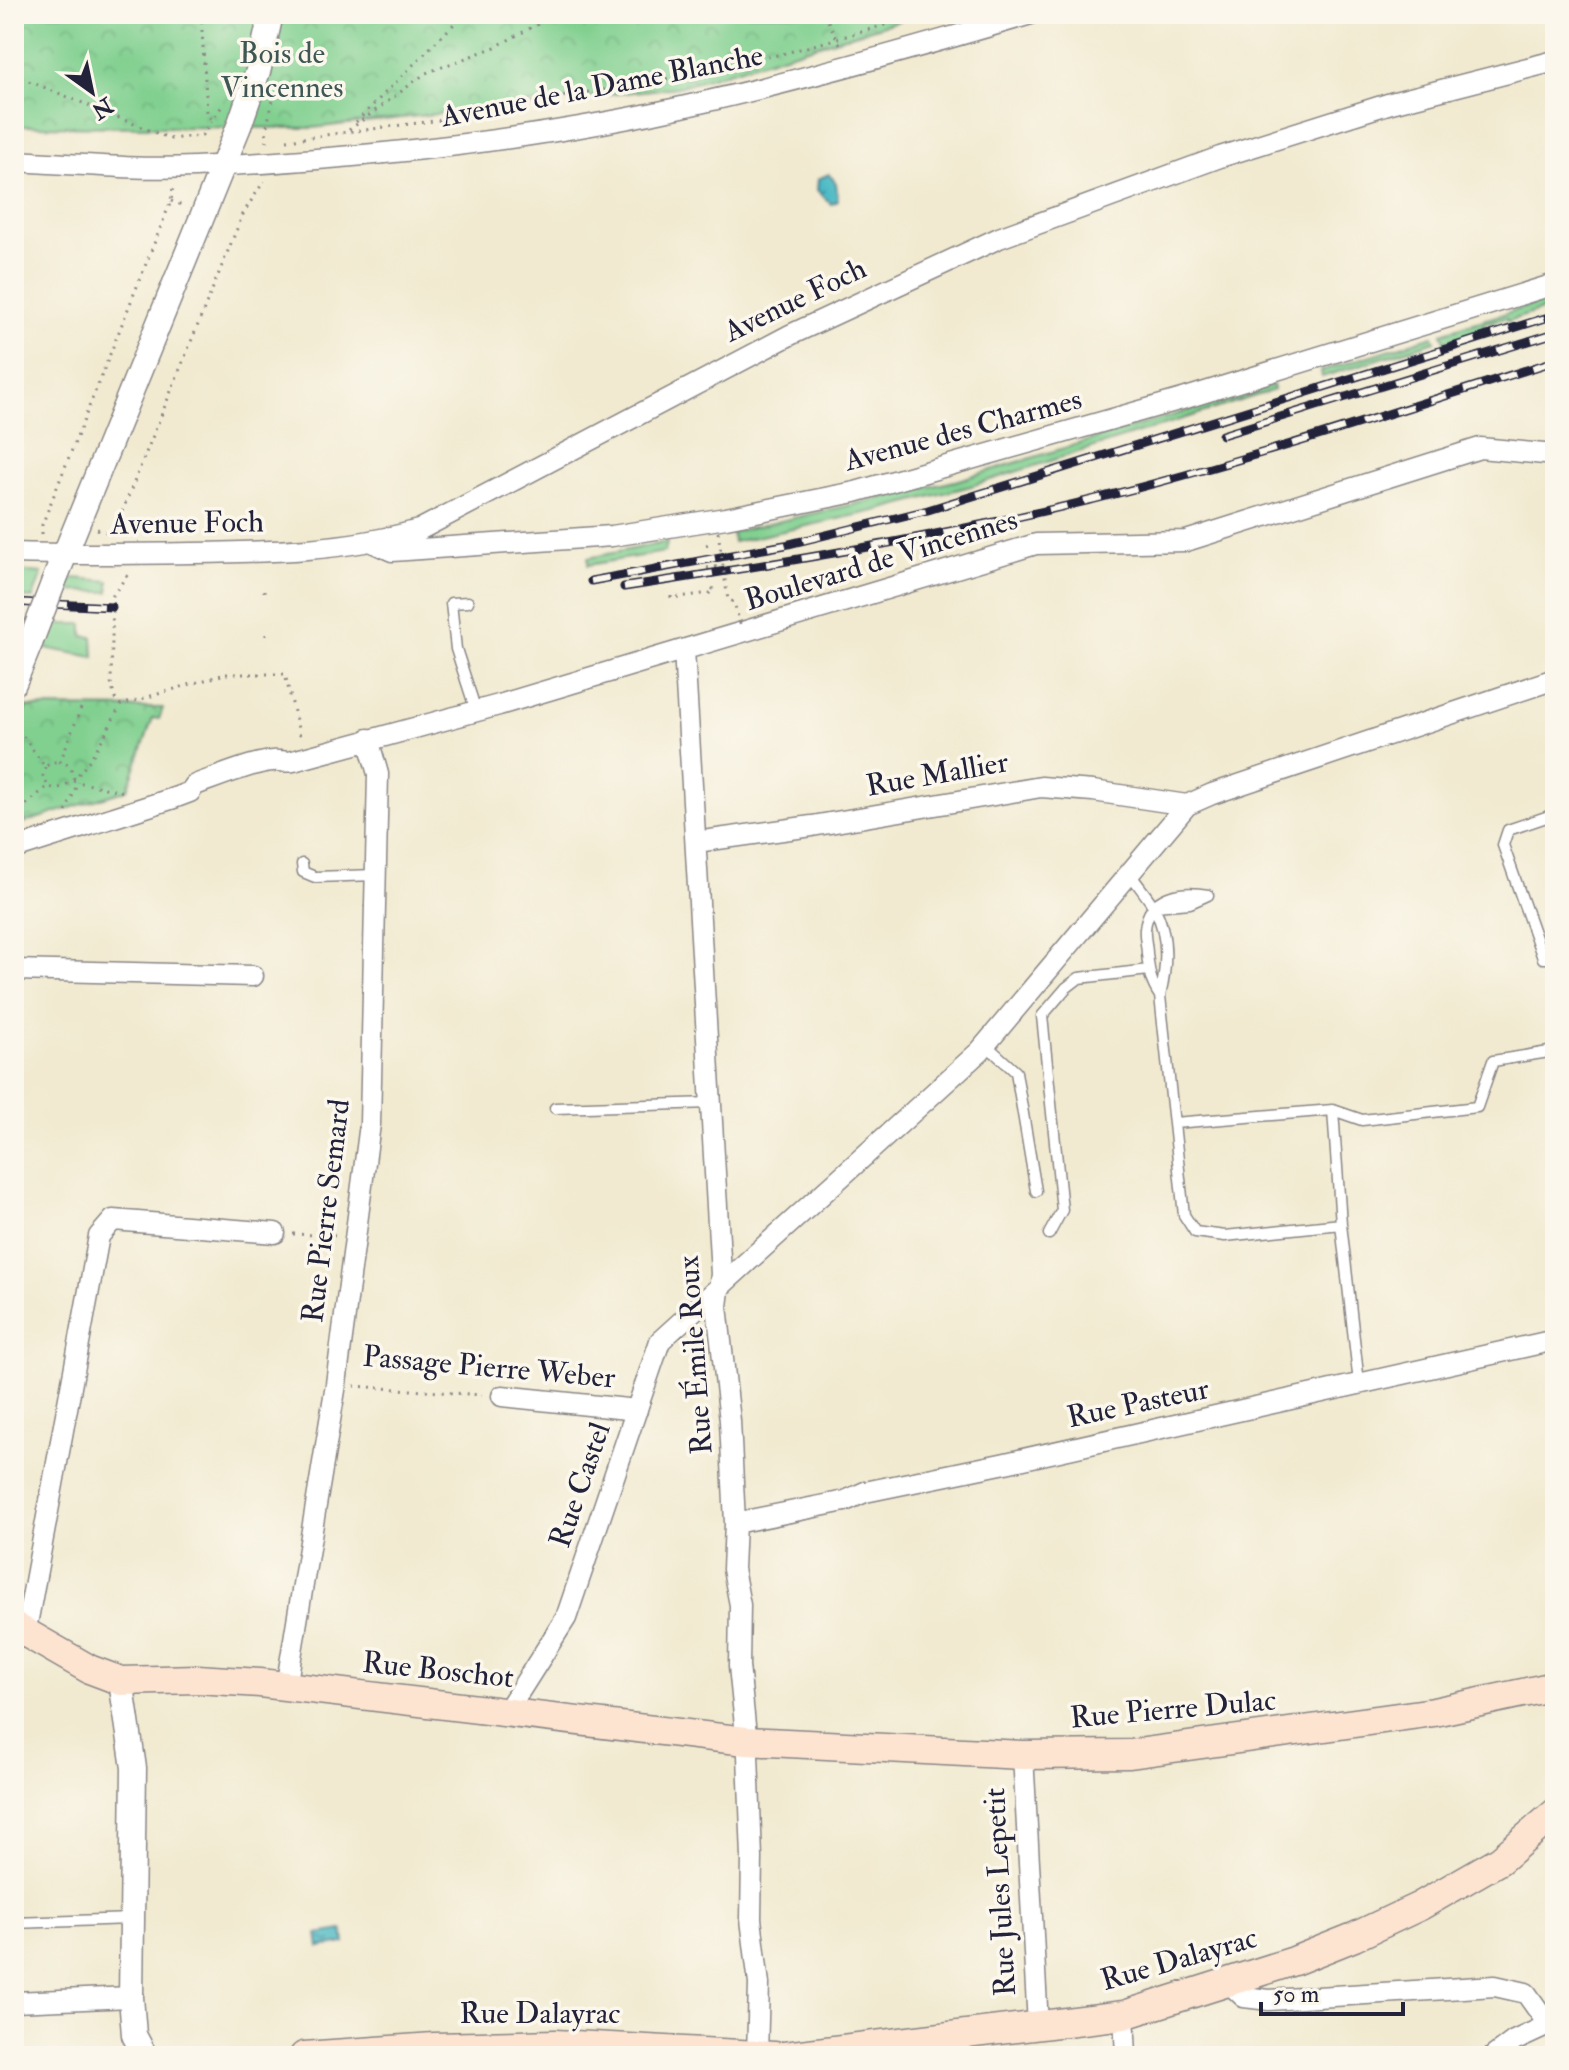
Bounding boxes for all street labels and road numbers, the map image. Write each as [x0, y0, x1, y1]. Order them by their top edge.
street label: Avenue de la Dame Blanche [437, 37, 766, 136]
street label: Avenue Foch [717, 250, 872, 351]
street label: Avenue des Charmes [839, 381, 1086, 480]
street label: Boulevard de Vincennes [740, 501, 1022, 619]
street label: Avenue Foch [109, 503, 264, 543]
street label: Rue Mallier [863, 743, 1011, 805]
street label: Rue Pierre Semard [294, 1097, 358, 1325]
street label: Rue Émile Roux [669, 1254, 720, 1456]
street label: Passage Pierre Weber [361, 1338, 617, 1396]
street label: Rue Pasteur [1064, 1370, 1212, 1436]
street label: Rue Castel [541, 1417, 619, 1552]
street label: Rue Boschot [361, 1644, 516, 1696]
street label: Rue Pierre Dulac [1068, 1682, 1278, 1736]
street label: Rue Jules Lepetit [976, 1787, 1024, 1997]
street label: Rue Dalayrac [1097, 1919, 1261, 1999]
street label: Rue Dalayrac [460, 1995, 620, 2032]

